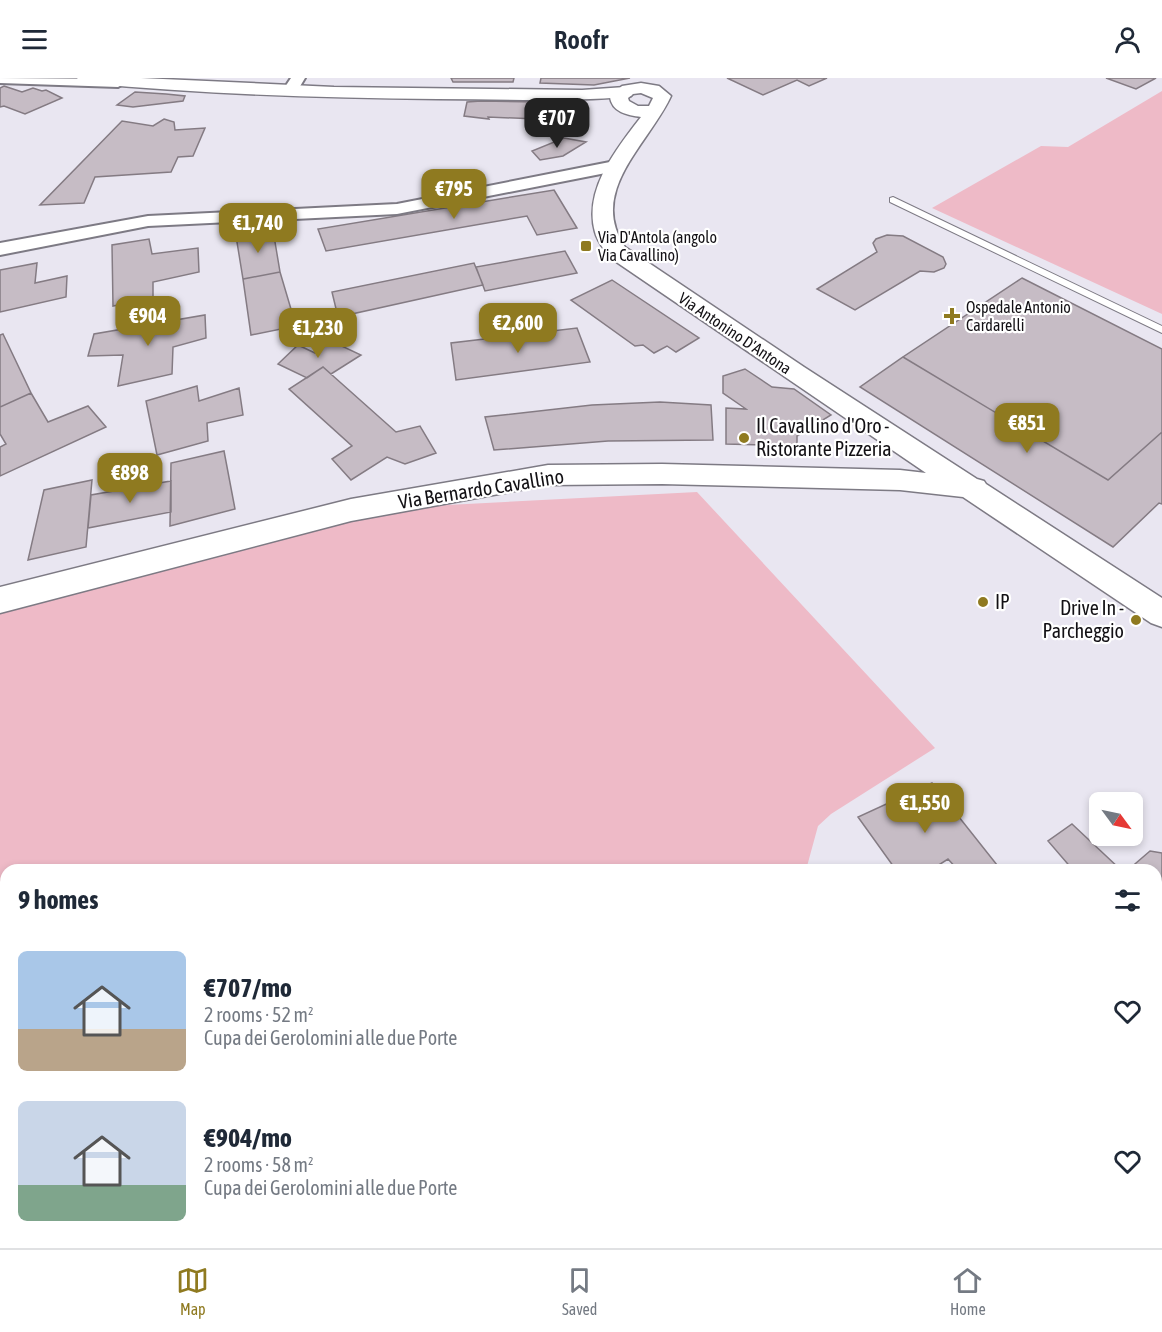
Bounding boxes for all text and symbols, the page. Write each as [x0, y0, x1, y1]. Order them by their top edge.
icon: menu [18, 23, 51, 56]
icon: person [1111, 23, 1144, 56]
text: Roofr [554, 24, 608, 55]
pin: €707 [521, 98, 593, 149]
text: €707 [538, 106, 576, 129]
pin: €795 [418, 169, 490, 220]
text: €795 [435, 177, 473, 200]
pin: €1,740 [209, 203, 307, 254]
text: €1,740 [233, 211, 283, 234]
place label: Via D'Antola (angolo Via Cavallino) [598, 228, 717, 265]
marker: Via D'Antola (angolo Via Cavallino) [579, 239, 593, 253]
street label: Via Antonino D'Antona [675, 289, 795, 377]
pin: €904 [112, 296, 184, 347]
place label: Ospedale Antonio Cardarelli [966, 298, 1071, 334]
pin: €2,600 [469, 303, 567, 354]
text: €904 [129, 304, 167, 327]
marker: Ospedale Antonio Cardarelli [943, 307, 961, 325]
pin: €1,230 [269, 308, 367, 359]
text: €2,600 [493, 311, 543, 334]
text: €1,230 [293, 316, 343, 339]
pin: €851 [991, 403, 1063, 454]
text: €851 [1008, 411, 1046, 434]
place label: Il Cavallino d'Oro - Ristorante Pizzeria [756, 414, 892, 460]
marker: Il Cavallino d'Oro - Ristorante Pizzeria [737, 431, 751, 445]
pin: €898 [94, 453, 166, 504]
text: €898 [111, 461, 149, 484]
street label: Via Bernardo Cavallino [396, 464, 565, 513]
place label: IP [995, 590, 1010, 613]
marker: IP [976, 595, 990, 609]
place label: Drive In - Parcheggio [1042, 596, 1124, 642]
marker: Drive In - Parcheggio [1129, 613, 1143, 627]
pin: €1,550 [876, 783, 974, 834]
text: €1,550 [900, 791, 950, 814]
north arrow [1089, 792, 1143, 846]
map controls [1089, 792, 1143, 846]
icon: filters [1111, 884, 1144, 917]
text: 9 homes [18, 885, 98, 915]
text: €707/mo [204, 973, 292, 1003]
icon: home [66, 975, 138, 1047]
icon: heart [1111, 995, 1144, 1028]
text: 2 rooms · 52 m² [204, 1003, 314, 1026]
text: Cupa dei Gerolomini alle due Porte [204, 1026, 457, 1049]
text: €904/mo [204, 1123, 292, 1153]
icon: home [66, 1125, 138, 1197]
icon: heart [1111, 1145, 1144, 1178]
text: 2 rooms · 58 m² [204, 1153, 314, 1176]
text: Cupa dei Gerolomini alle due Porte [204, 1176, 457, 1199]
tab: Map [176, 1264, 209, 1318]
tab: Saved [562, 1264, 597, 1318]
tab: Home [950, 1264, 986, 1318]

